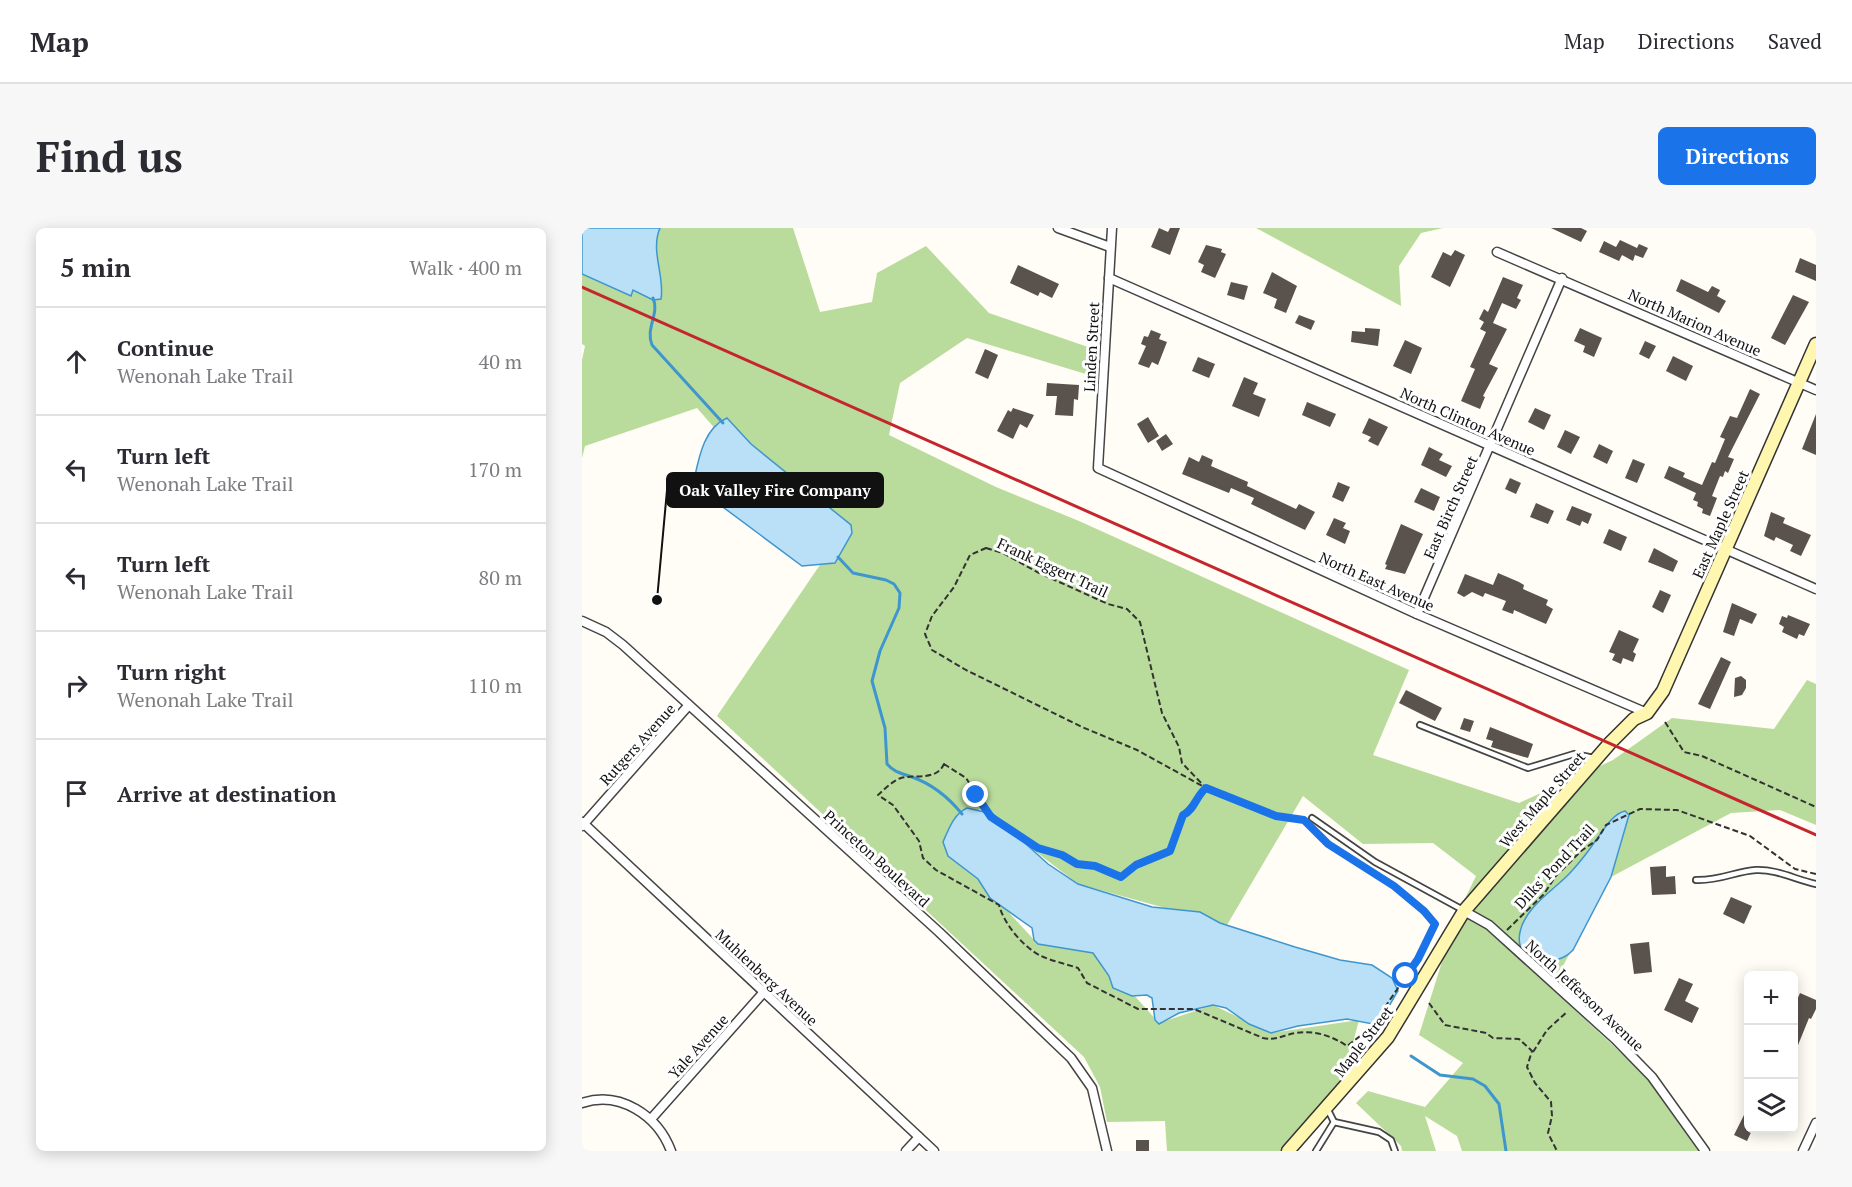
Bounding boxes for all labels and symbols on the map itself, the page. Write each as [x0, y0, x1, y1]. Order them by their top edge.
street label: North Marion Avenue [1625, 284, 1765, 360]
street label: Linden Street [1079, 301, 1103, 393]
street label: North Clinton Avenue [1397, 382, 1539, 460]
street label: East Birch Street [1418, 452, 1482, 562]
street label: East Maple Street [1687, 466, 1753, 581]
callout: Oak Valley Fire Company [667, 473, 883, 507]
text: Oak Valley Fire Company [679, 479, 871, 501]
street label: Frank Eggert Trail [994, 533, 1112, 601]
street label: North East Avenue [1316, 547, 1438, 615]
street label: Rutgers Avenue [595, 699, 679, 789]
street label: West Maple Street [1495, 746, 1590, 851]
route end [962, 781, 988, 807]
street label: Princeton Boulevard [820, 805, 934, 911]
street label: Dilks' Pond Trail [1509, 819, 1599, 913]
street label: Muhlenberg Avenue [711, 924, 823, 1030]
street label: North Jefferson Avenue [1521, 935, 1649, 1055]
route start [1392, 962, 1418, 988]
street label: Maple Street [1329, 1001, 1397, 1081]
street label: Yale Avenue [664, 1009, 732, 1083]

